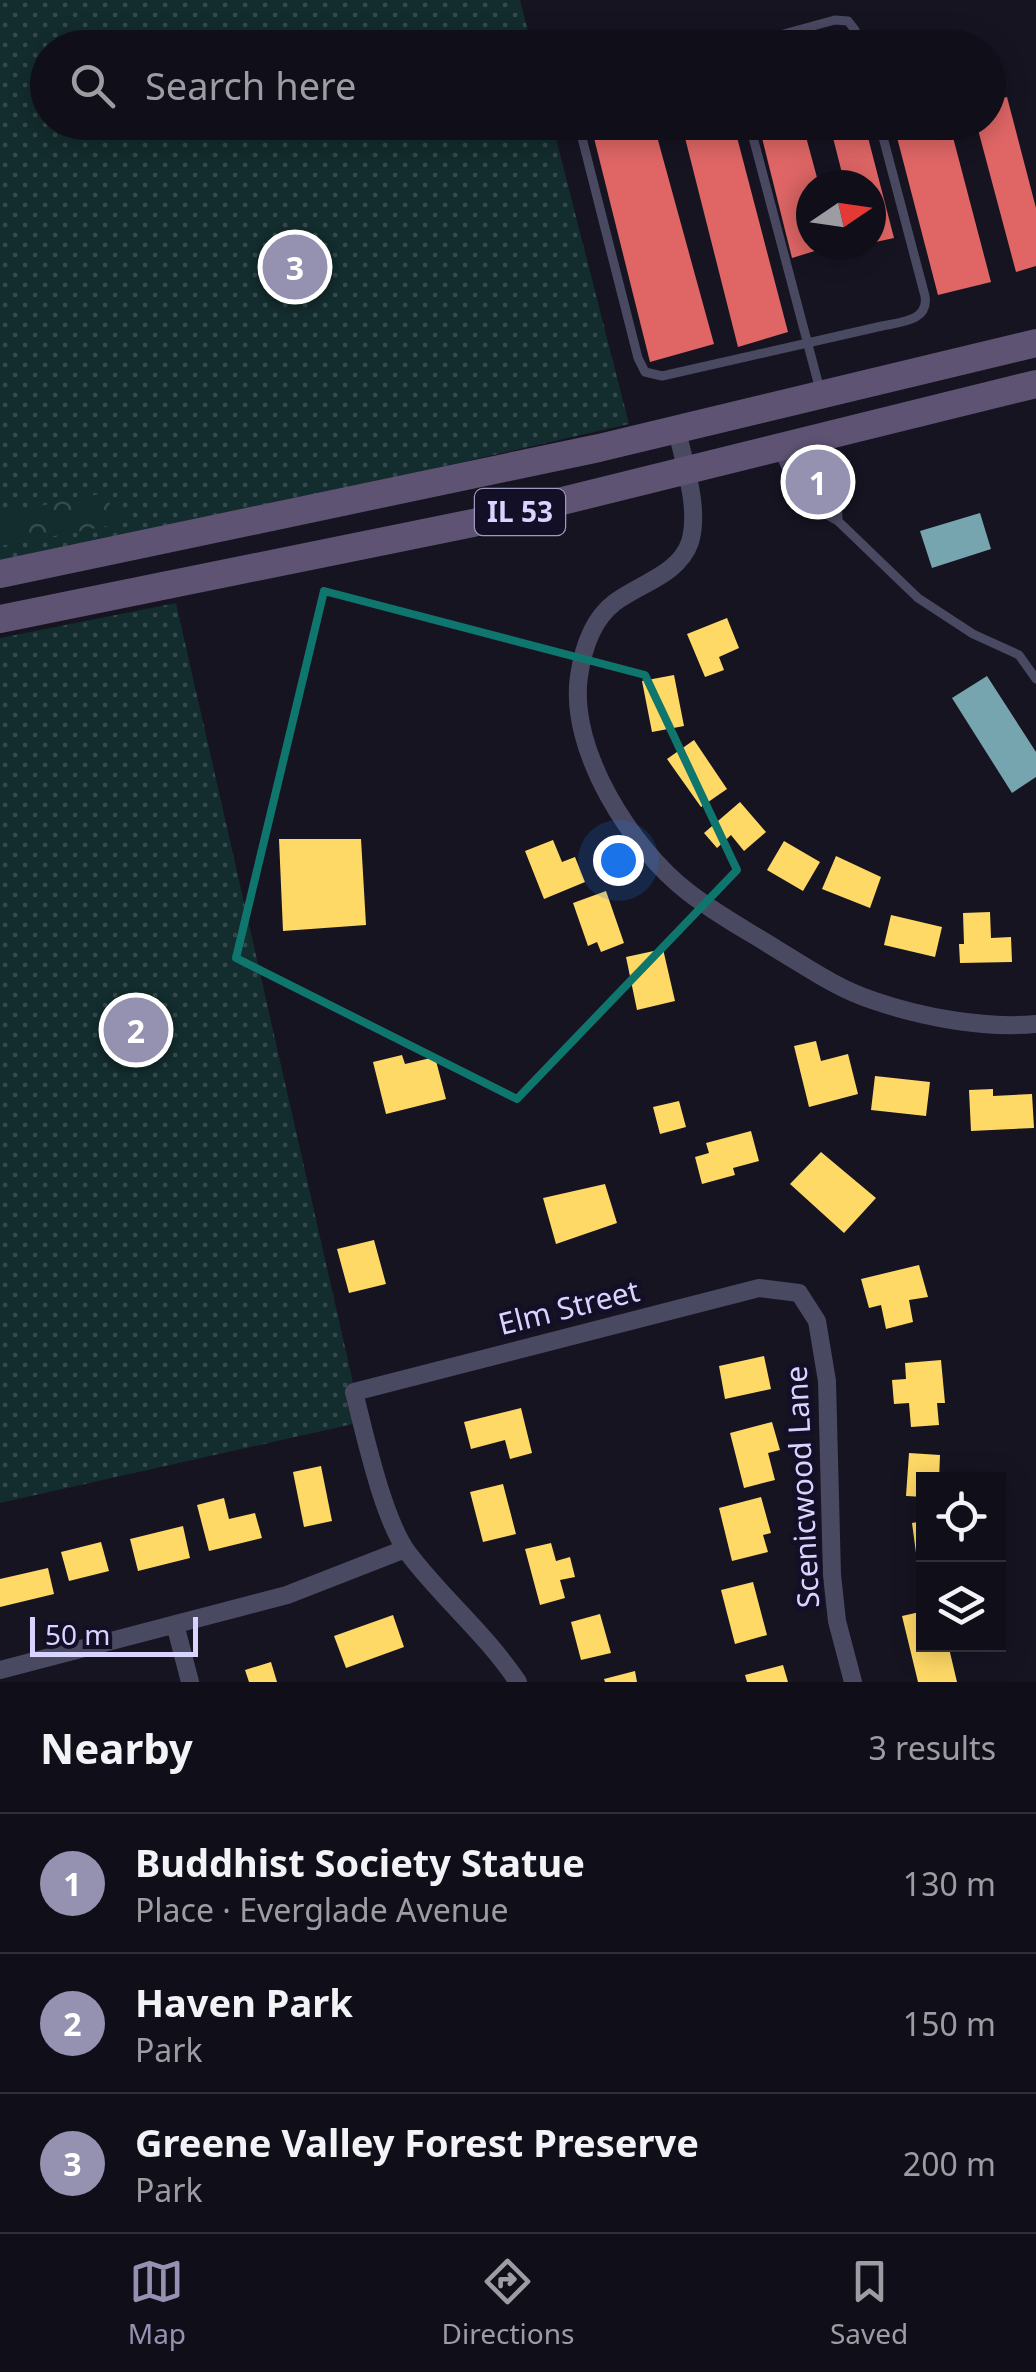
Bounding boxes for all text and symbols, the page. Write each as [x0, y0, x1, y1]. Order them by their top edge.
search box [30, 30, 1006, 140]
icon: search [65, 58, 120, 113]
text: Search here [145, 59, 356, 111]
north arrow [796, 170, 886, 260]
pin: 3 [262, 230, 328, 304]
pin: 1 [786, 444, 850, 520]
road number: IL 53 [475, 489, 565, 535]
your location [593, 835, 644, 886]
pin: 2 [104, 992, 168, 1068]
street label: Elm Street [494, 1269, 644, 1344]
street label: Scenicwood Lane [775, 1365, 828, 1609]
map controls [916, 1472, 1006, 1652]
button: locate [916, 1472, 1006, 1562]
button: layers [916, 1562, 1006, 1652]
scale bar [30, 1612, 198, 1656]
text: 50 m [45, 1615, 111, 1653]
text: Nearby [40, 1719, 193, 1776]
text: 3 results [869, 1726, 996, 1769]
text: Buddhist Society Statue [135, 1836, 585, 1888]
text: 1 [63, 1862, 82, 1905]
text: 130 m [903, 1862, 996, 1905]
text: Place · Everglade Avenue [135, 1888, 508, 1931]
text: Haven Park [135, 1976, 353, 2028]
text: 2 [63, 2002, 82, 2045]
text: 150 m [903, 2002, 996, 2045]
text: Park [135, 2028, 203, 2071]
text: Greene Valley Forest Preserve [135, 2116, 699, 2168]
text: 3 [63, 2142, 82, 2185]
text: 200 m [903, 2142, 996, 2185]
text: Park [135, 2168, 203, 2211]
tab: Map [128, 2254, 186, 2352]
tab: Directions [442, 2254, 574, 2352]
tab: Saved [830, 2254, 908, 2352]

